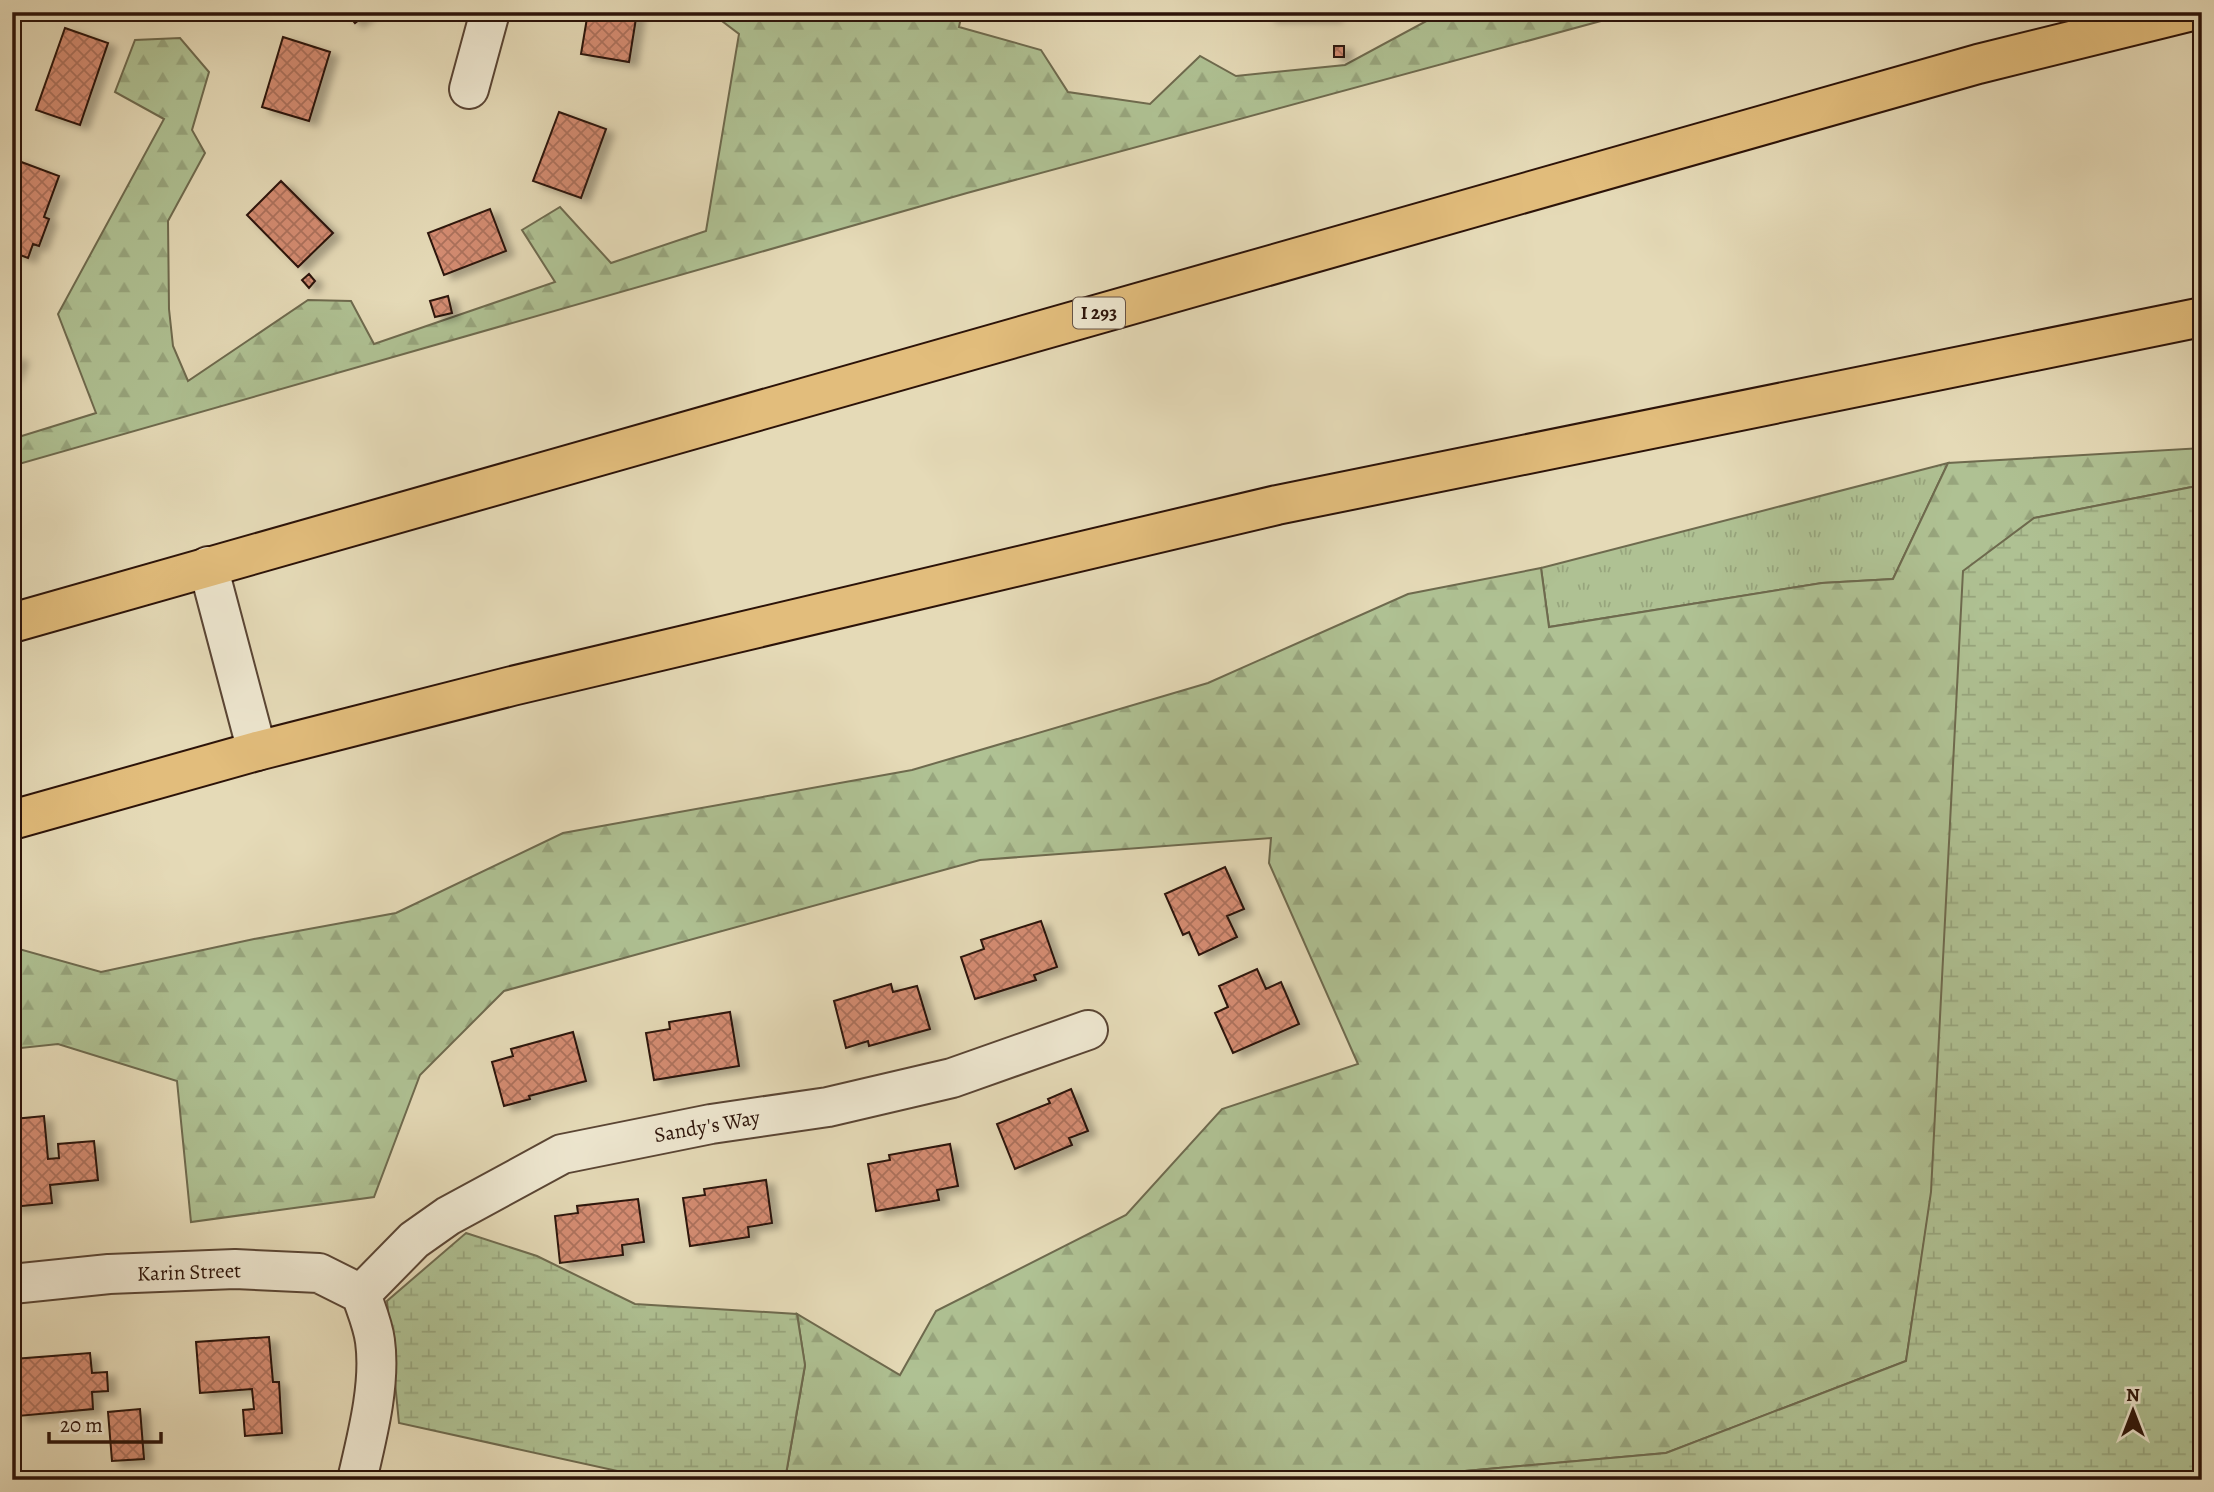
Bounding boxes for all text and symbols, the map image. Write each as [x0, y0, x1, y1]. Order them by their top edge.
road number: I 293 [1073, 298, 1125, 328]
street label: Sandy's Way [652, 1103, 763, 1149]
street label: Karin Street [137, 1256, 242, 1288]
north arrow [2098, 1376, 2168, 1446]
text: N [2126, 1382, 2140, 1408]
scale bar [49, 1401, 161, 1445]
text: 20 m [60, 1411, 103, 1439]

